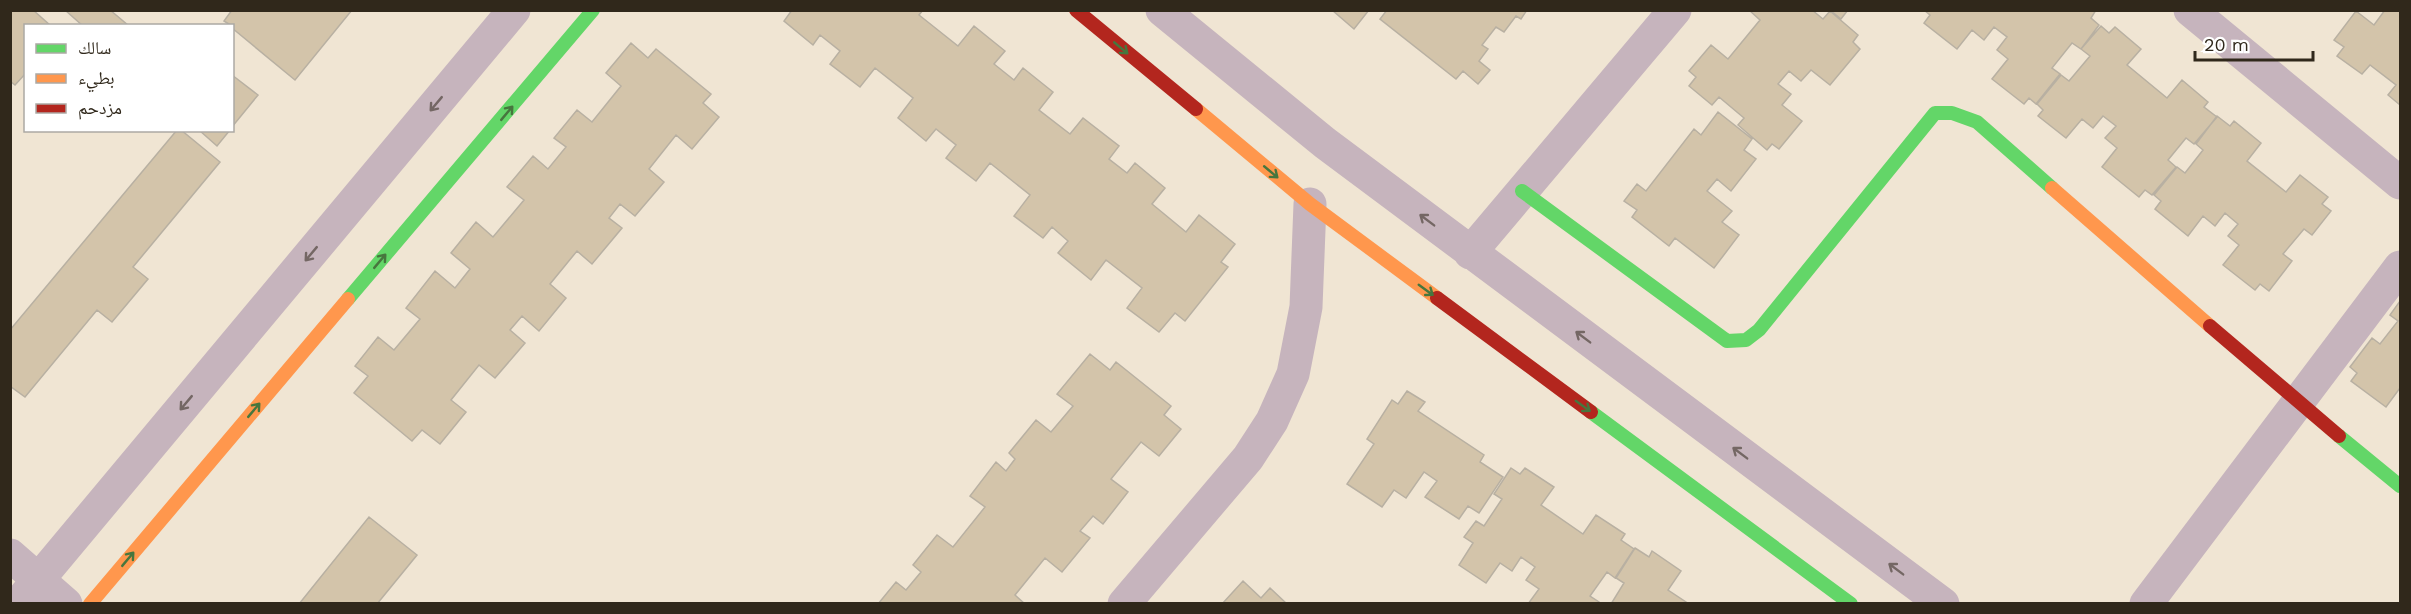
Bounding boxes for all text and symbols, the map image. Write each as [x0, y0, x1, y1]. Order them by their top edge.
legend [24, 24, 234, 132]
scale bar [2195, 24, 2314, 62]
text: 20 m [2204, 34, 2249, 55]
text: سالك [78, 37, 111, 58]
one-way arrow [1113, 41, 1129, 54]
text: بطيء [78, 67, 115, 93]
one-way arrow [429, 96, 442, 112]
text: مزدحم [78, 97, 122, 120]
one-way arrow [500, 105, 513, 121]
one-way arrow [1263, 165, 1278, 179]
one-way arrow [1419, 214, 1435, 226]
one-way arrow [304, 246, 318, 261]
one-way arrow [374, 253, 387, 269]
one-way arrow [1418, 284, 1434, 296]
one-way arrow [1575, 330, 1591, 343]
one-way arrow [179, 395, 193, 410]
one-way arrow [1575, 399, 1591, 412]
one-way arrow [248, 402, 261, 418]
one-way arrow [1732, 446, 1748, 459]
one-way arrow [122, 551, 135, 567]
one-way arrow [1889, 562, 1905, 575]

